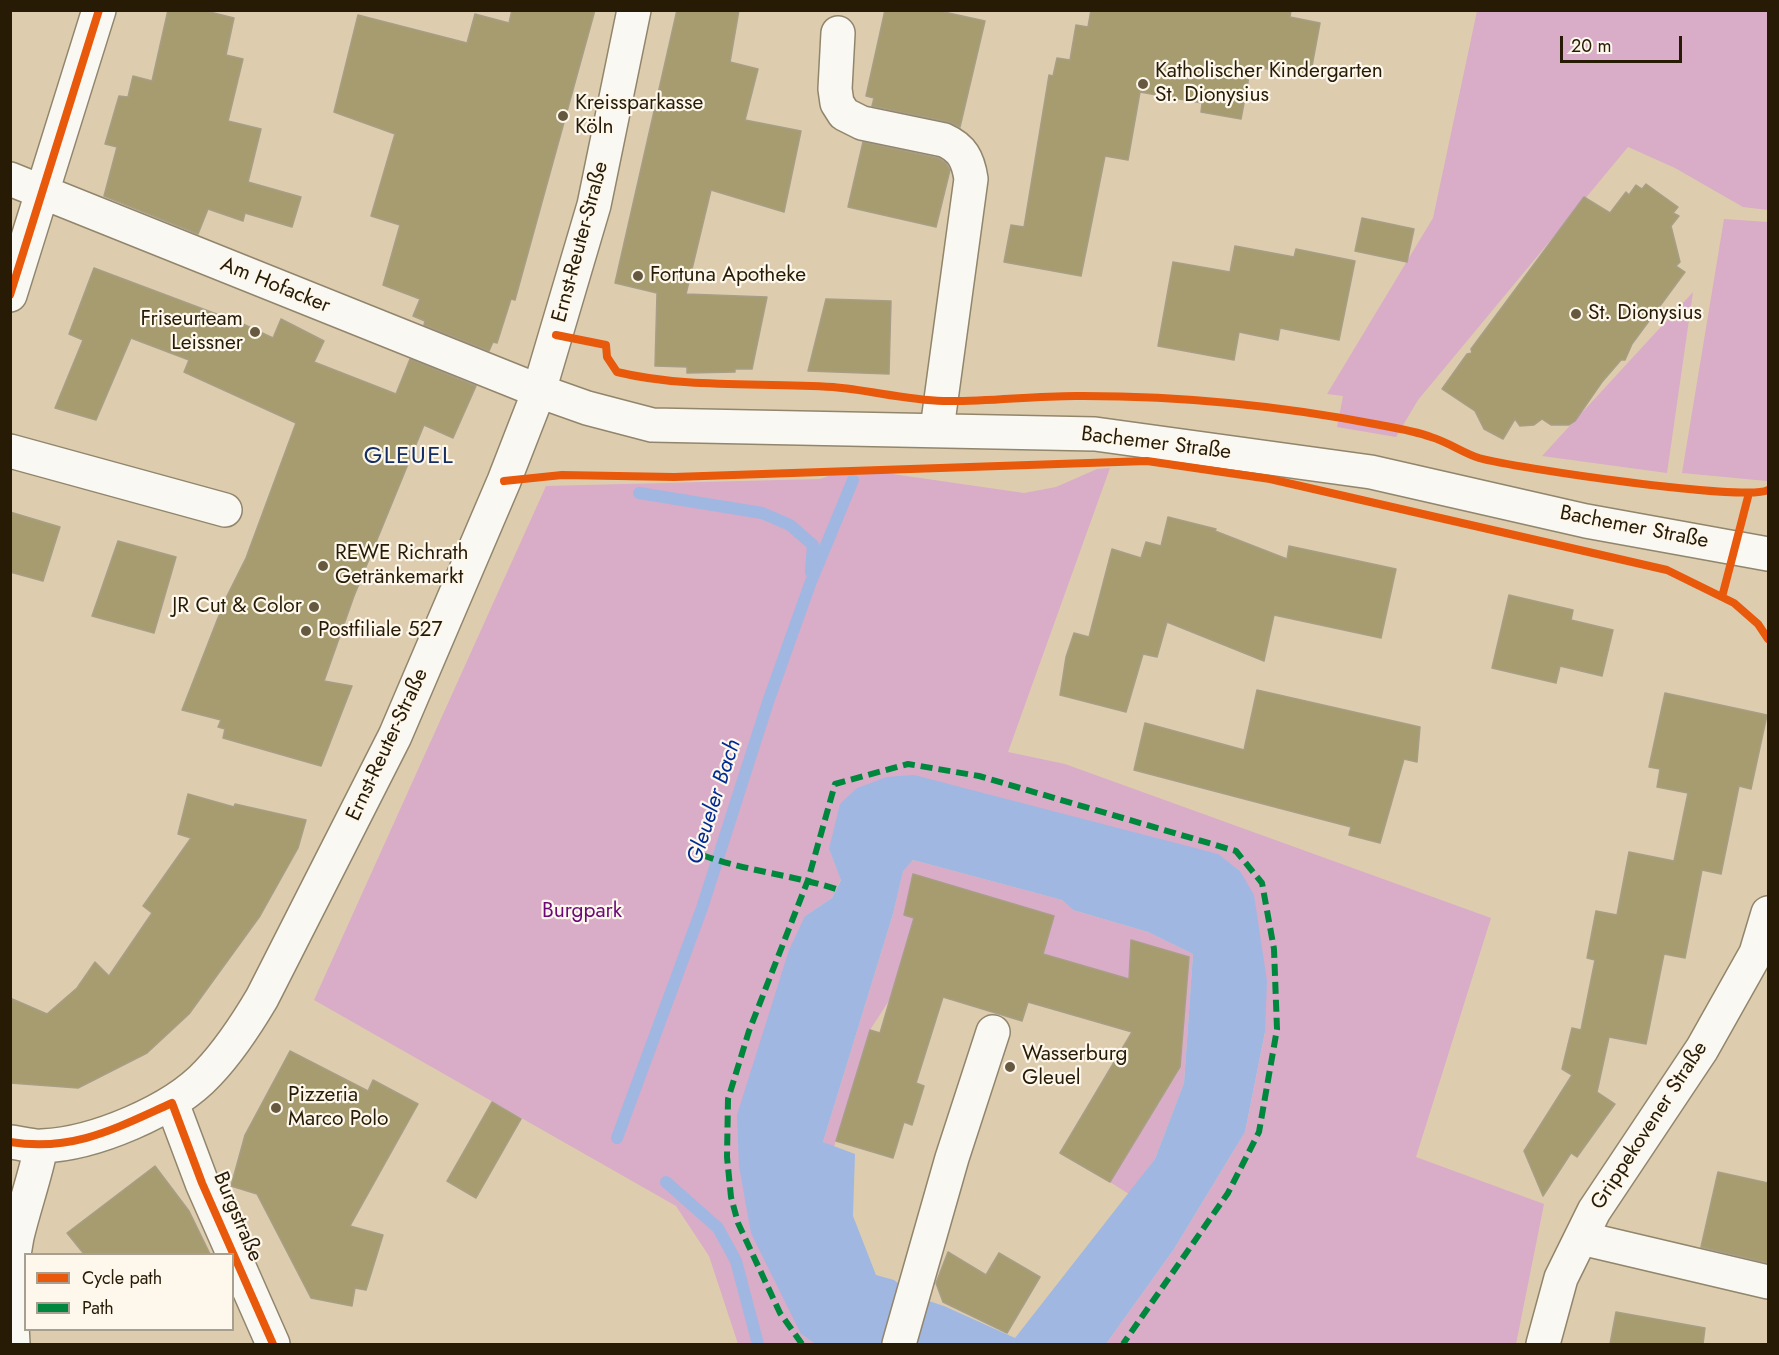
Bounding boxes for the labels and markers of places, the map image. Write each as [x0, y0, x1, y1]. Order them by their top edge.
place label: Katholischer Kindergarten St. Dionysius [1155, 59, 1383, 109]
marker: Katholischer Kindergarten St. Dionysius [1136, 77, 1150, 91]
place label: Kreissparkasse Köln [575, 91, 703, 141]
marker: Kreissparkasse Köln [556, 109, 570, 123]
place label: Fortuna Apotheke [650, 263, 806, 289]
marker: Fortuna Apotheke [631, 269, 645, 283]
place label: St. Dionysius [1588, 301, 1702, 327]
place label: Friseurteam Leissner [140, 307, 243, 357]
marker: St. Dionysius [1569, 307, 1583, 321]
marker: Friseurteam Leissner [248, 325, 262, 339]
place label: REWE Richrath Getränkemarkt [335, 541, 469, 591]
marker: REWE Richrath Getränkemarkt [316, 559, 330, 573]
place label: JR Cut & Color [172, 594, 302, 620]
marker: JR Cut & Color [307, 600, 321, 614]
place label: Postfiliale 527 [318, 618, 442, 644]
marker: Postfiliale 527 [299, 624, 313, 638]
place label: Wasserburg Gleuel [1022, 1042, 1128, 1092]
marker: Wasserburg Gleuel [1003, 1060, 1017, 1074]
place label: Pizzeria Marco Polo [288, 1083, 388, 1133]
marker: Pizzeria Marco Polo [269, 1101, 283, 1115]

